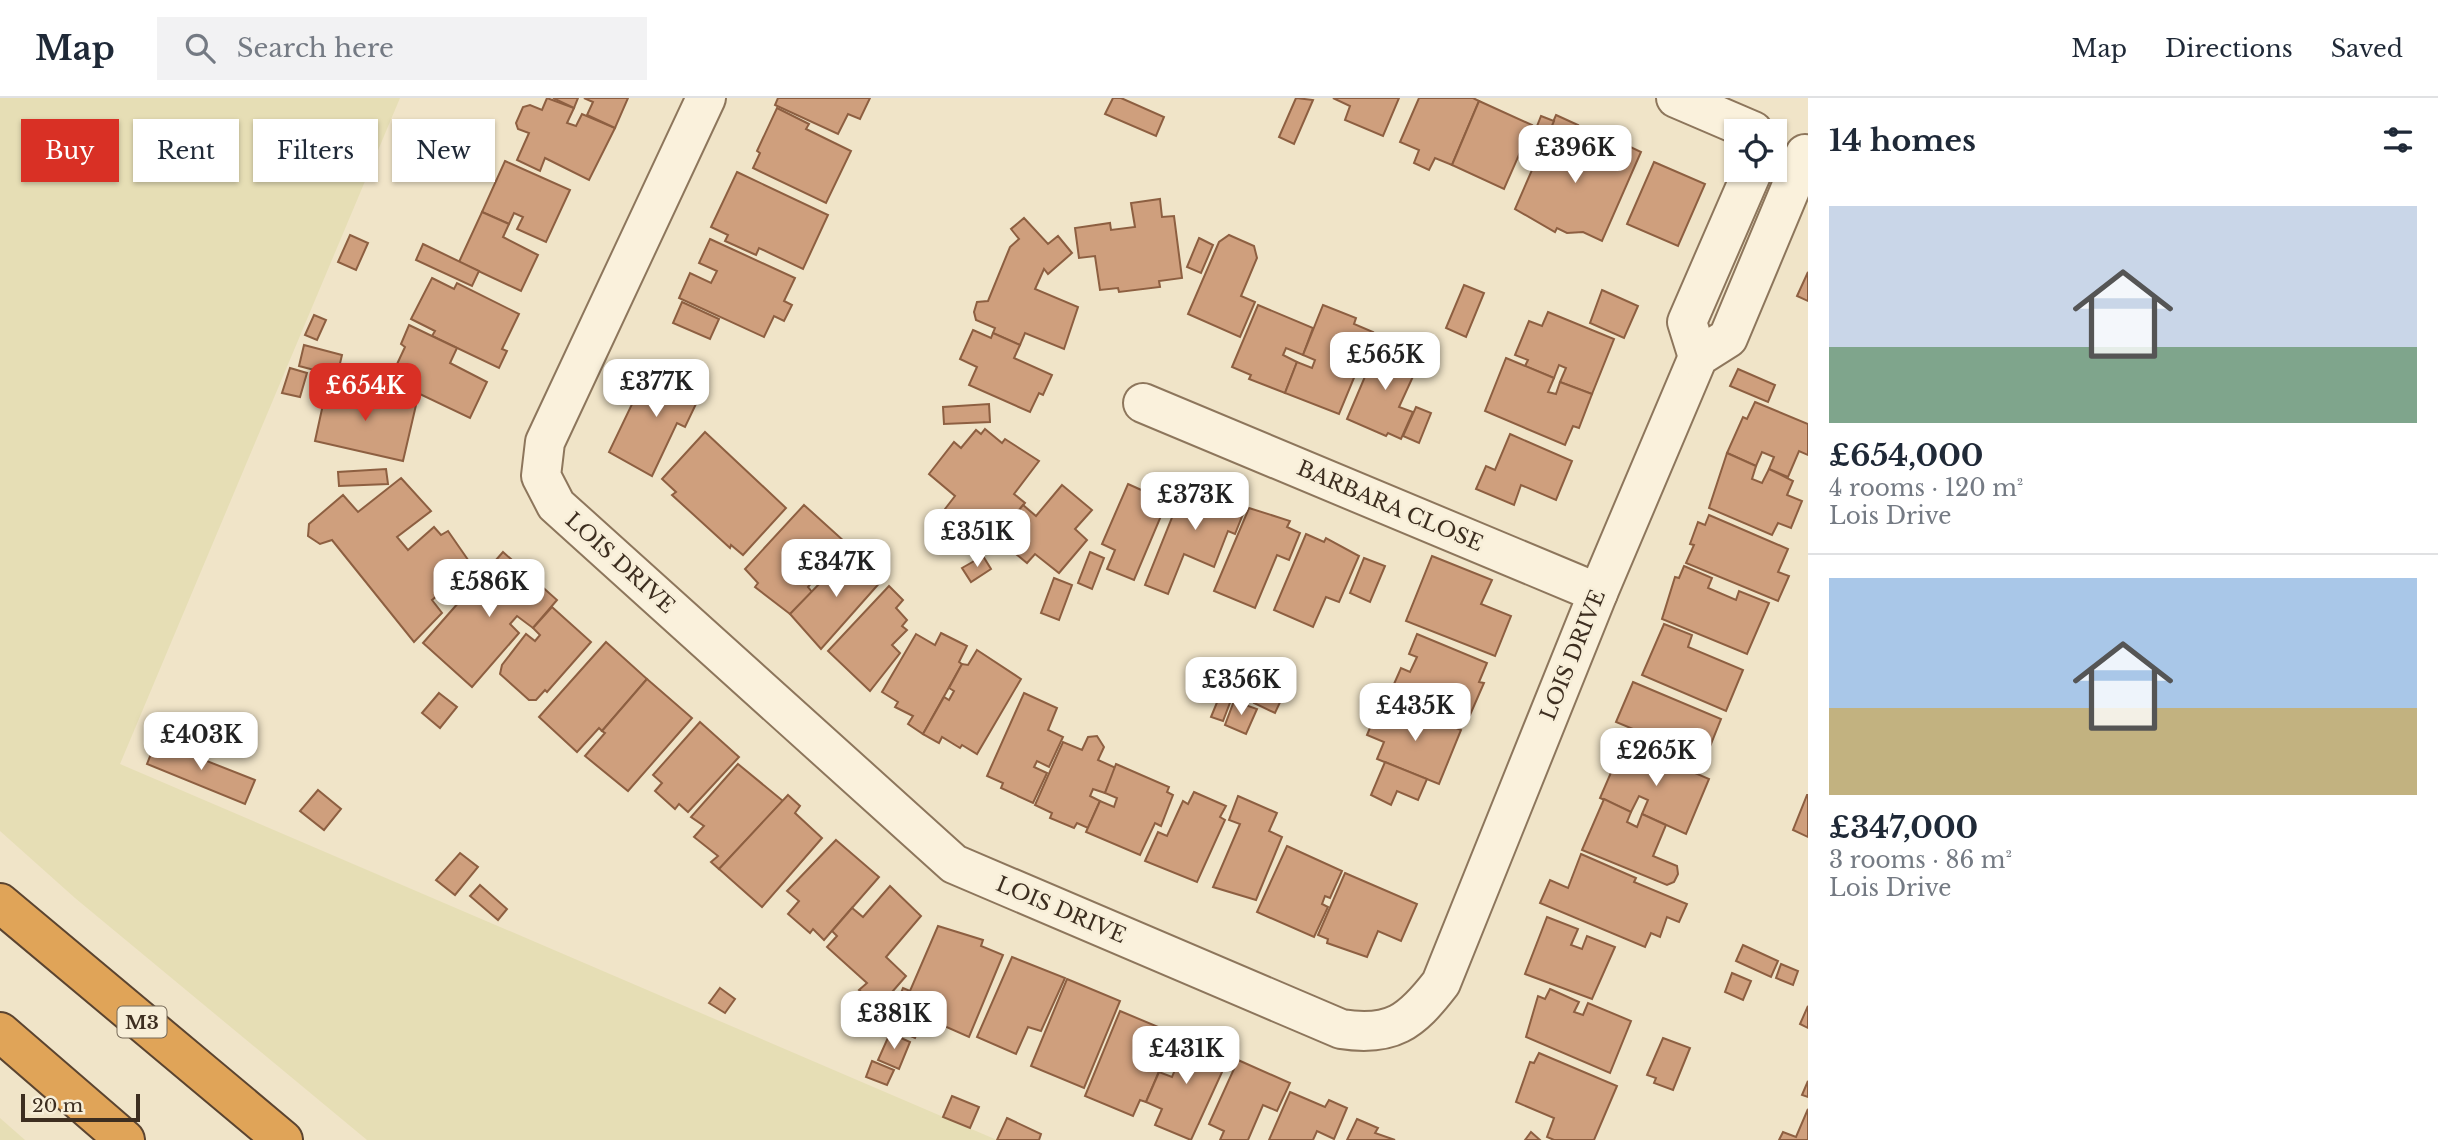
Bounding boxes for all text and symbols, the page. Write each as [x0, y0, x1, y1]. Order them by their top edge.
search box [157, 17, 647, 80]
text: Map [35, 28, 115, 69]
icon: search [181, 29, 219, 67]
text: Search here [237, 32, 394, 64]
text: Map [2071, 34, 2127, 63]
text: Directions [2165, 34, 2293, 63]
text: Saved [2331, 34, 2403, 63]
chip: Buy [21, 119, 119, 182]
chip: Rent [133, 119, 239, 182]
chip: Filters [253, 119, 378, 182]
chip: New [392, 119, 495, 182]
map controls [1724, 119, 1787, 182]
button: locate [1724, 119, 1787, 182]
icon: filters [2379, 121, 2417, 159]
text: 14 homes [1829, 122, 1976, 159]
pin: £396K [1526, 126, 1624, 185]
text: £396K [1535, 134, 1615, 162]
icon: home [2060, 251, 2186, 377]
pin: £565K [1336, 332, 1434, 392]
text: £565K [1346, 341, 1424, 369]
pin: £377K [607, 360, 705, 419]
pin: £654K [316, 364, 414, 423]
text: £377K [619, 368, 693, 396]
text: £654K [325, 372, 405, 400]
text: £654,000 [1829, 437, 1983, 474]
street label: BARBARA CLOSE [1293, 455, 1487, 557]
pin: £373K [1146, 472, 1244, 532]
text: 4 rooms · 120 m² [1829, 474, 2023, 502]
text: £373K [1157, 481, 1233, 509]
text: Lois Drive [1829, 502, 1951, 530]
street label: LOIS DRIVE [560, 507, 680, 619]
pin: £351K [928, 510, 1026, 569]
text: £351K [940, 518, 1014, 546]
pin: £347K [787, 540, 885, 599]
text: £347K [797, 548, 875, 576]
pin: £586K [440, 560, 538, 619]
text: £586K [450, 568, 528, 596]
street label: LOIS DRIVE [1535, 586, 1611, 724]
icon: home [2060, 623, 2186, 749]
pin: £356K [1192, 658, 1290, 717]
text: £356K [1201, 666, 1281, 694]
pin: £435K [1366, 684, 1464, 743]
text: £435K [1376, 692, 1454, 720]
pin: £403K [152, 712, 250, 772]
text: £403K [160, 721, 242, 749]
pin: £265K [1607, 728, 1705, 788]
text: £265K [1616, 737, 1696, 765]
text: £347,000 [1829, 809, 1978, 846]
text: 3 rooms · 86 m² [1829, 846, 2012, 874]
street label: LOIS DRIVE [992, 871, 1130, 949]
text: Lois Drive [1829, 874, 1951, 902]
pin: £381K [845, 992, 943, 1051]
text: £381K [857, 1000, 931, 1028]
road number: M3 [118, 1006, 166, 1038]
pin: £431K [1137, 1026, 1235, 1086]
text: £431K [1148, 1035, 1224, 1063]
scale bar [21, 1091, 140, 1123]
text: 20 m [32, 1094, 83, 1117]

